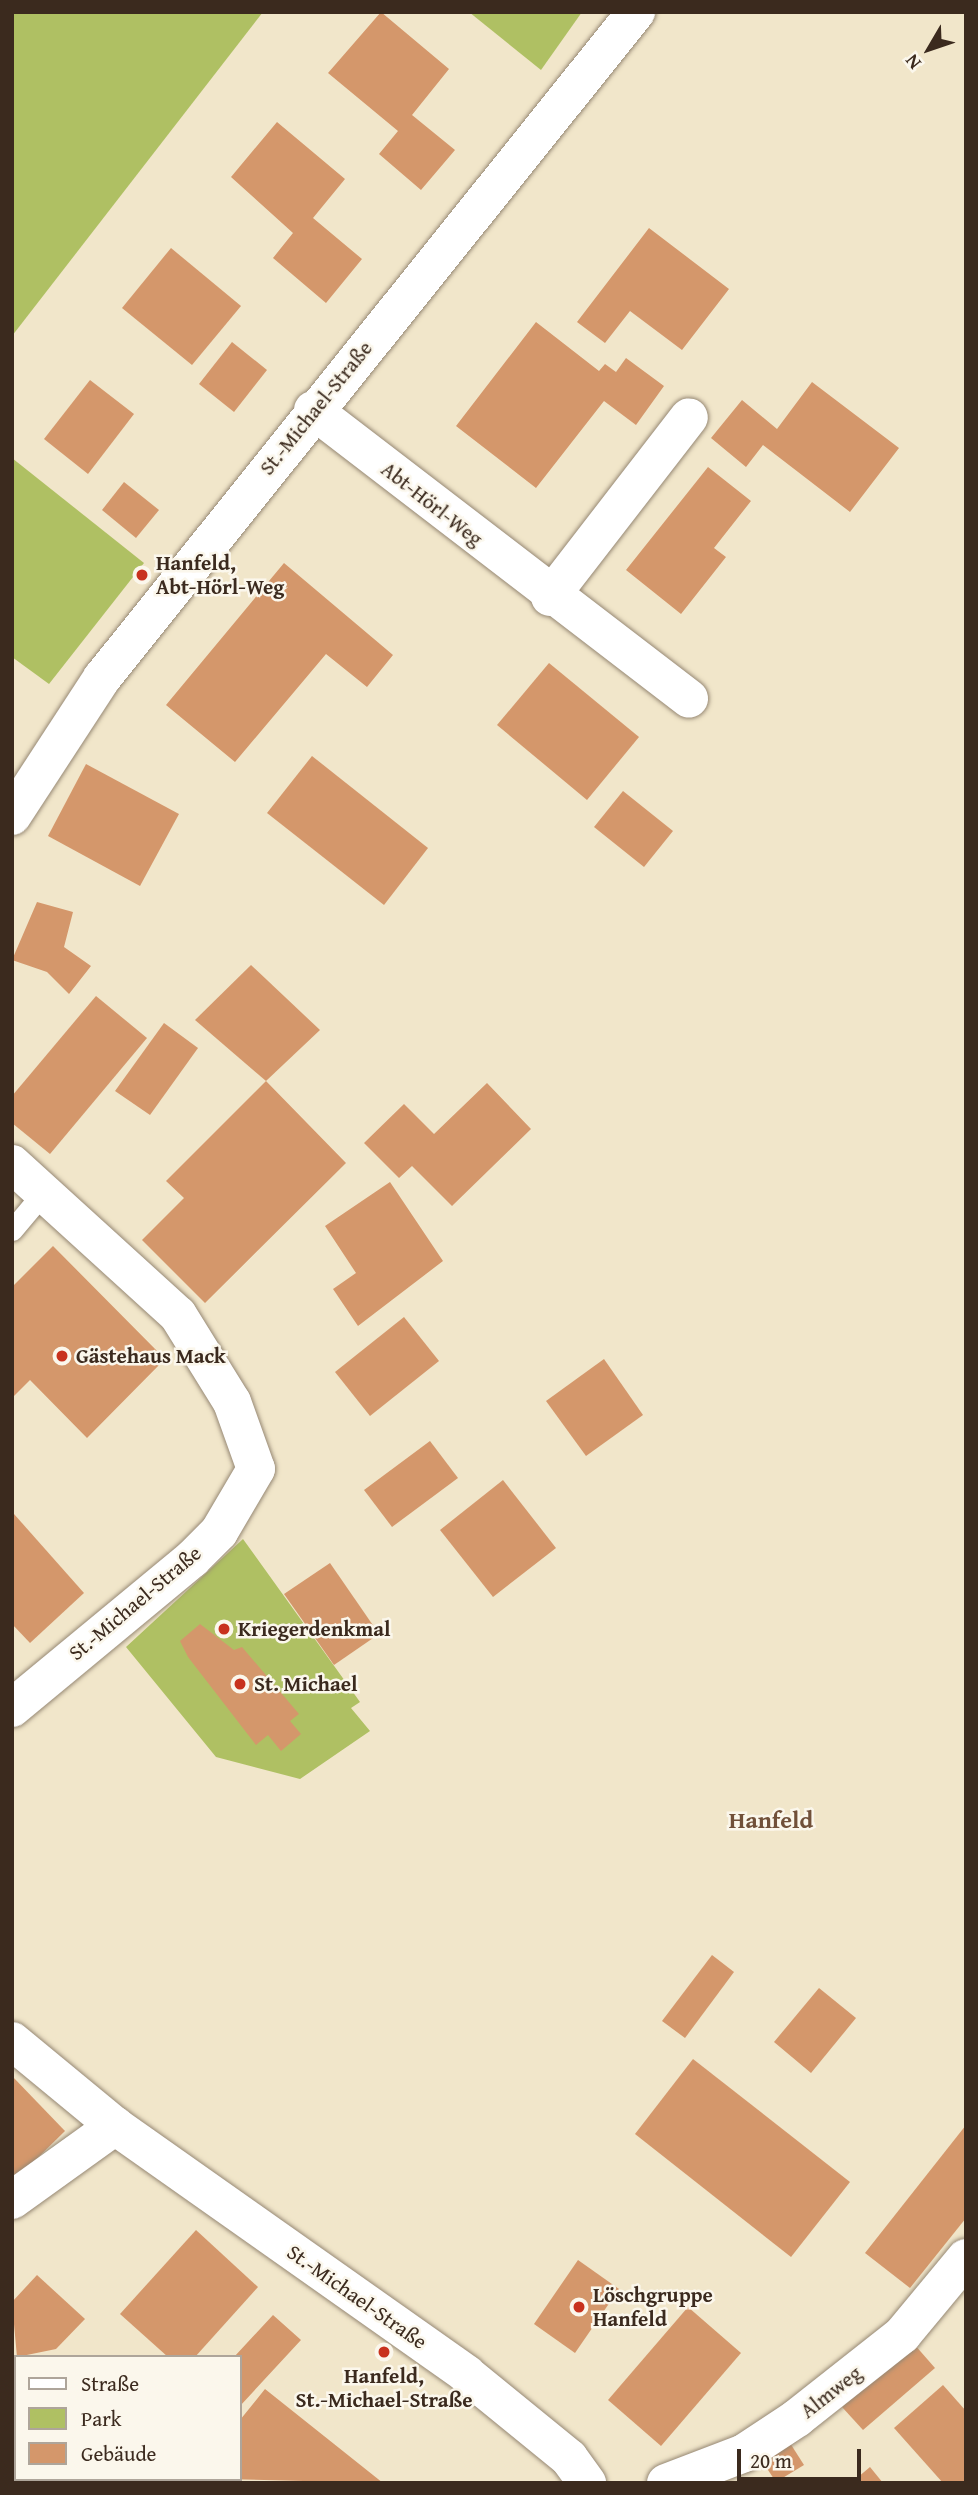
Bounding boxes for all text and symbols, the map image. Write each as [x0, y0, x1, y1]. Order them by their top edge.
north arrow [894, 14, 964, 84]
text: N [898, 48, 928, 76]
street label: St.-Michael-Straße [254, 336, 378, 480]
street label: Abt-Hörl-Weg [376, 457, 488, 551]
place label: Hanfeld, Abt-Hörl-Weg [156, 550, 284, 600]
marker: Hanfeld, Abt-Hörl-Weg [134, 567, 150, 583]
place label: Gästehaus Mack [76, 1343, 226, 1369]
marker: Gästehaus Mack [54, 1348, 70, 1364]
street label: St.-Michael-Straße [64, 1540, 206, 1666]
place label: Kriegerdenkmal [238, 1616, 391, 1642]
marker: Kriegerdenkmal [216, 1621, 232, 1637]
place label: St. Michael [254, 1671, 357, 1697]
marker: St. Michael [232, 1676, 248, 1692]
district label: Hanfeld [729, 1806, 813, 1834]
street label: St.-Michael-Straße [282, 2239, 432, 2355]
place label: Löschgruppe Hanfeld [593, 2282, 713, 2332]
marker: Löschgruppe Hanfeld [571, 2299, 587, 2315]
marker: Hanfeld, St.-Michael-Straße [376, 2344, 392, 2360]
legend [14, 2355, 242, 2481]
street label: Almweg [795, 2360, 867, 2424]
place label: Hanfeld, St.-Michael-Straße [295, 2363, 473, 2413]
text: Straße [81, 2368, 139, 2399]
text: Park [81, 2403, 122, 2434]
scale bar [740, 2436, 864, 2480]
text: Gebäude [81, 2438, 156, 2469]
text: 20 m [750, 2445, 792, 2476]

